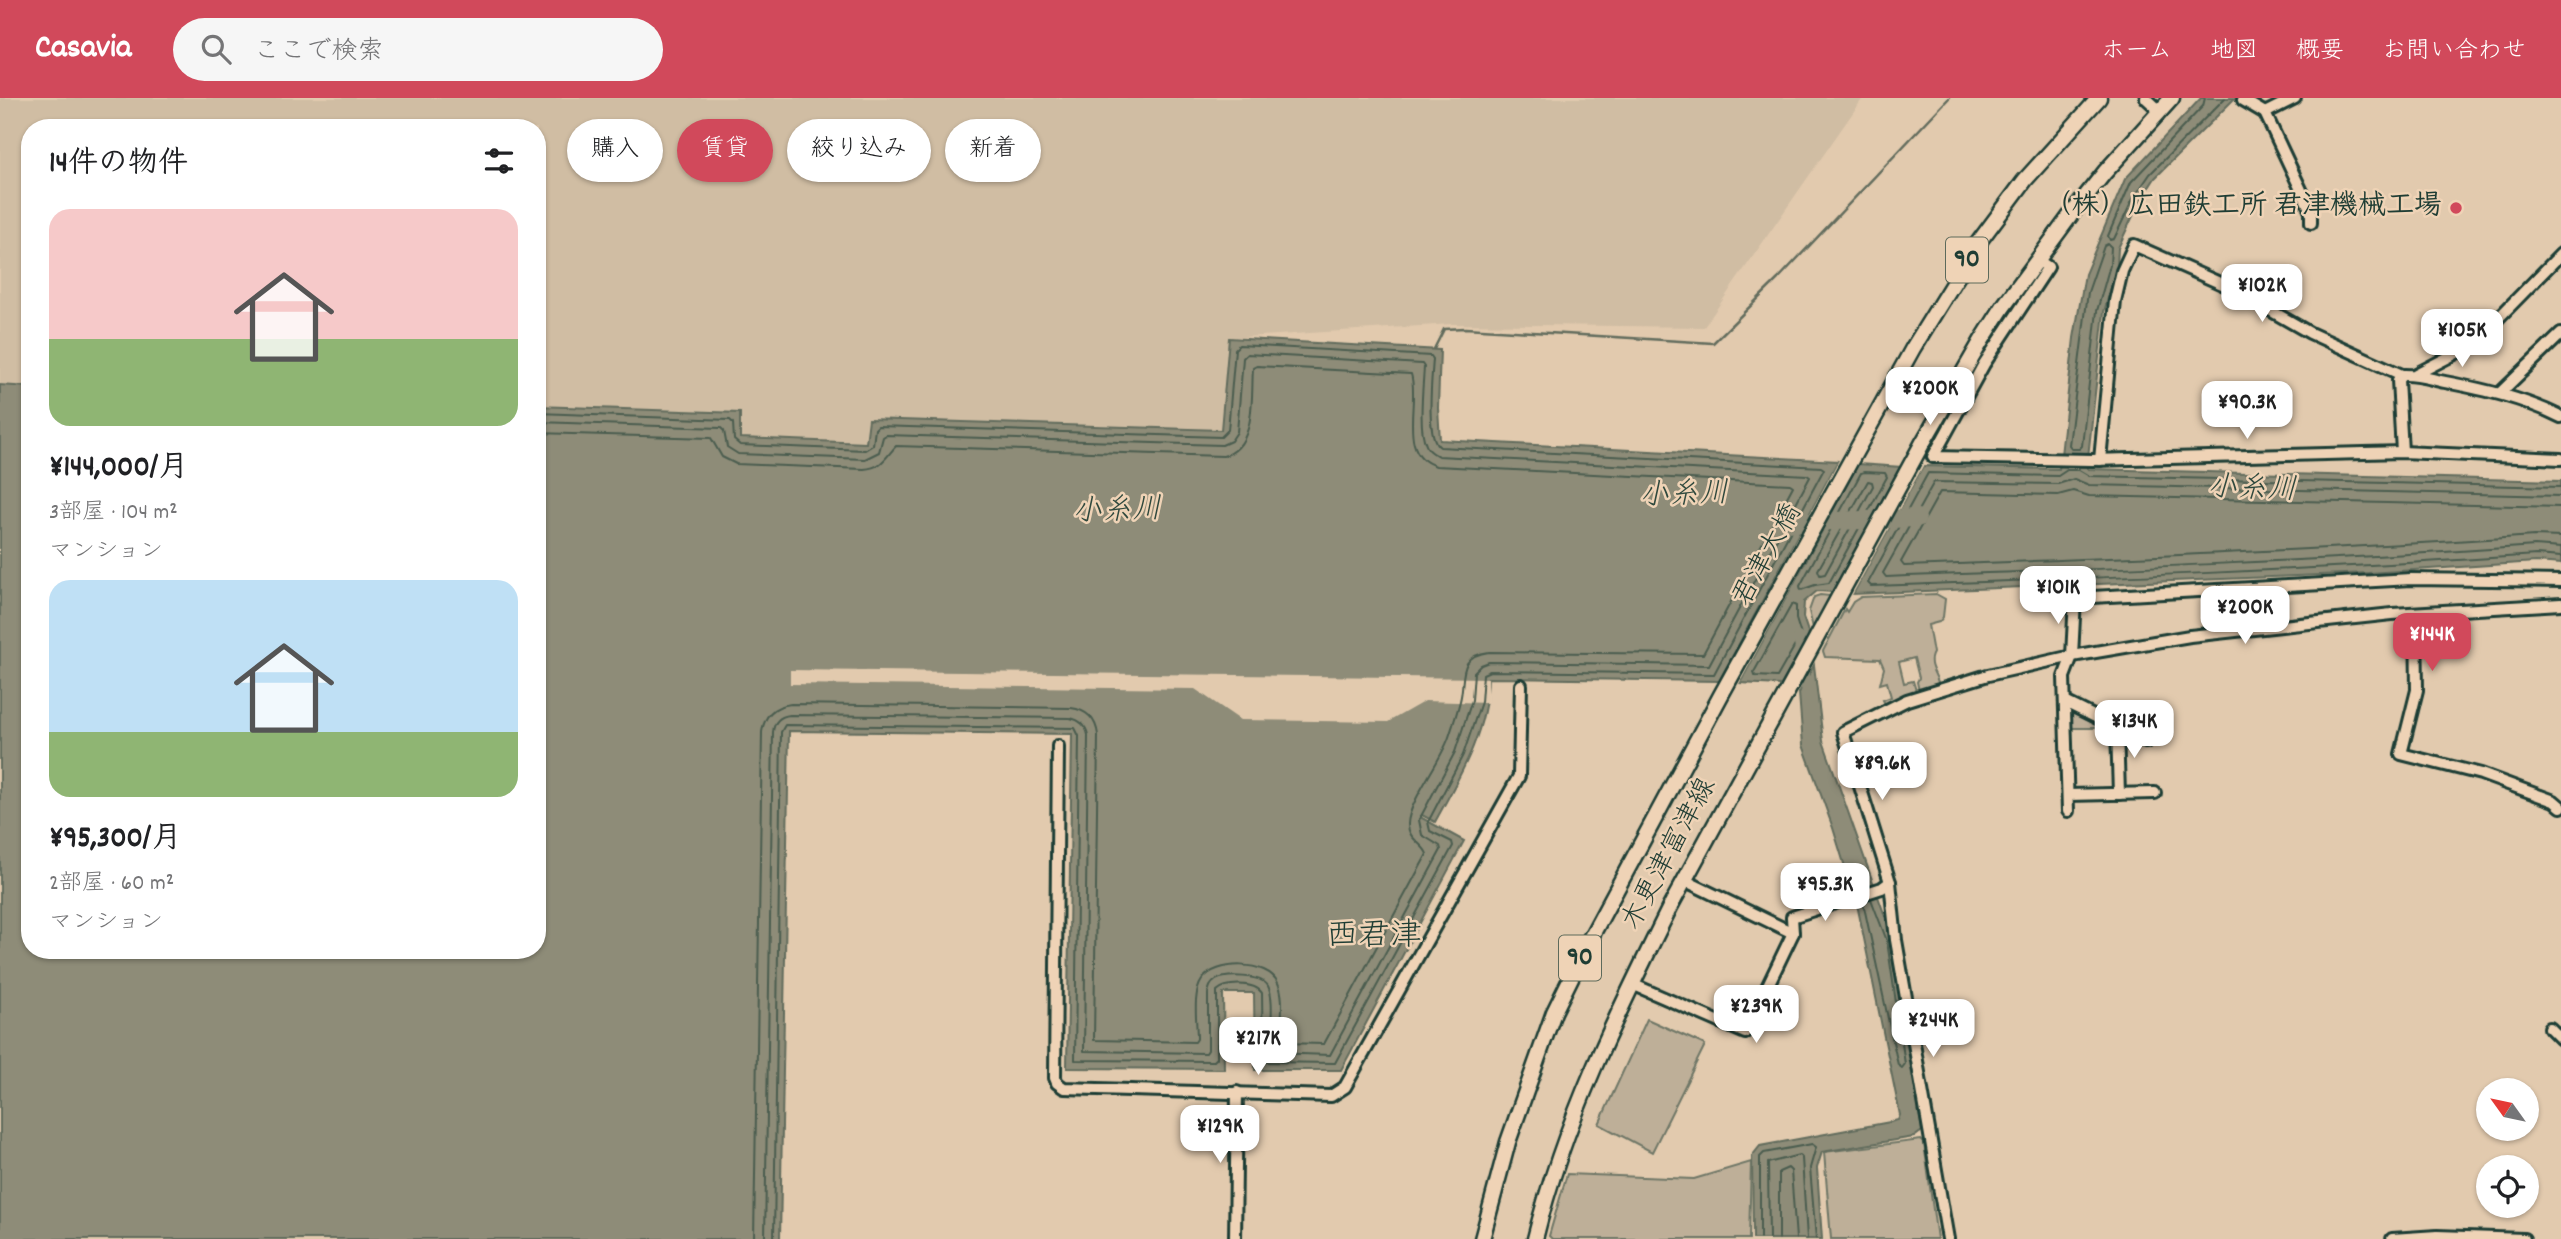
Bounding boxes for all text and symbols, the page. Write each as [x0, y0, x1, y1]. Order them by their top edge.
search box [173, 18, 663, 81]
text: Casavia [35, 26, 131, 73]
icon: search [197, 30, 235, 68]
text: ここで検索 [253, 34, 383, 71]
text: ホーム [2101, 35, 2172, 69]
text: 地図 [2210, 35, 2258, 69]
text: 概要 [2296, 35, 2344, 69]
text: お問い合わせ [2382, 35, 2526, 69]
chip: 購入 [567, 119, 663, 182]
chip: 賃貸 [677, 119, 773, 182]
chip: 絞り込み [787, 119, 931, 182]
chip: 新着 [945, 119, 1041, 182]
icon: filters [480, 142, 518, 180]
text: 14件の物件 [49, 144, 188, 187]
place label: （株）広田鉄工所 君津機械工場 [2044, 188, 2442, 228]
marker: （株）広田鉄工所 君津機械工場 [2448, 200, 2464, 216]
road number: 90 [1946, 238, 1988, 282]
icon: home [221, 254, 347, 380]
pin: ¥102K [2213, 264, 2311, 324]
text: ¥102K [2237, 270, 2287, 303]
pin: ¥105K [2413, 310, 2511, 369]
text: ¥105K [2437, 315, 2487, 348]
pin: ¥200K [1881, 368, 1979, 427]
text: ¥200K [1902, 373, 1958, 406]
pin: ¥90.3K [2190, 382, 2304, 441]
text: ¥90.3K [2218, 387, 2276, 420]
text: ¥144,000/月 [49, 448, 188, 491]
water label: 小糸川 [2206, 468, 2298, 514]
water label: 小糸川 [1638, 474, 1730, 520]
water label: 小糸川 [1071, 490, 1163, 536]
text: 3部屋 · 104 m² [49, 497, 178, 530]
street label: 君津大橋 [1724, 497, 1814, 615]
text: マンション [49, 536, 163, 569]
pin: ¥101K [2009, 566, 2107, 626]
text: ¥101K [2036, 572, 2080, 605]
pin: ¥200K [2196, 587, 2294, 646]
text: ¥200K [2217, 592, 2273, 625]
pin: ¥144K [2383, 614, 2481, 673]
text: ¥144K [2409, 619, 2455, 652]
icon: home [221, 625, 347, 751]
pin: ¥134K [2085, 700, 2183, 760]
text: ¥134K [2111, 706, 2157, 739]
pin: ¥89.6K [1825, 742, 1939, 802]
text: ¥89.6K [1854, 748, 1910, 781]
street label: 木更津富津線 [1614, 771, 1728, 939]
text: ¥95,300/月 [49, 819, 181, 862]
pin: ¥95.3K [1768, 864, 1882, 923]
text: 2部屋 · 60 m² [49, 868, 174, 901]
text: ¥95.3K [1797, 869, 1853, 902]
text: マンション [49, 907, 163, 940]
district label: 西君津 [1326, 915, 1422, 961]
road number: 90 [1559, 936, 1601, 980]
pin: ¥239K [1707, 986, 1805, 1045]
text: ¥239K [1730, 991, 1782, 1024]
pin: ¥244K [1884, 1000, 1982, 1059]
text: ¥244K [1908, 1005, 1958, 1038]
pin: ¥217K [1209, 1018, 1307, 1077]
text: ¥217K [1235, 1023, 1281, 1056]
north arrow [2476, 1078, 2539, 1141]
map controls [2476, 1078, 2539, 1218]
pin: ¥129K [1171, 1105, 1269, 1165]
text: ¥129K [1196, 1111, 1244, 1144]
button: locate [2476, 1155, 2539, 1218]

